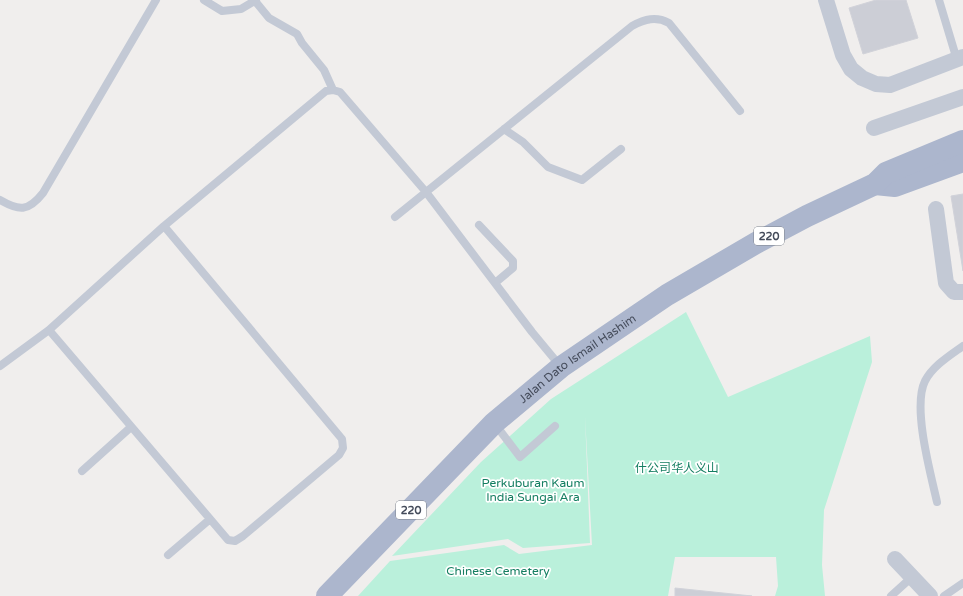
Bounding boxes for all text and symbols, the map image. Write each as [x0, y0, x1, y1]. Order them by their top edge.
road number: 220 [754, 227, 784, 245]
street label: Jalan Dato Ismail Hashim [516, 311, 639, 406]
park label: 什公司华人义山 [635, 461, 719, 475]
park label: Perkuburan Kaum India Sungai Ara [482, 476, 584, 504]
road number: 220 [396, 501, 426, 519]
park label: Chinese Cemetery [446, 564, 550, 578]

